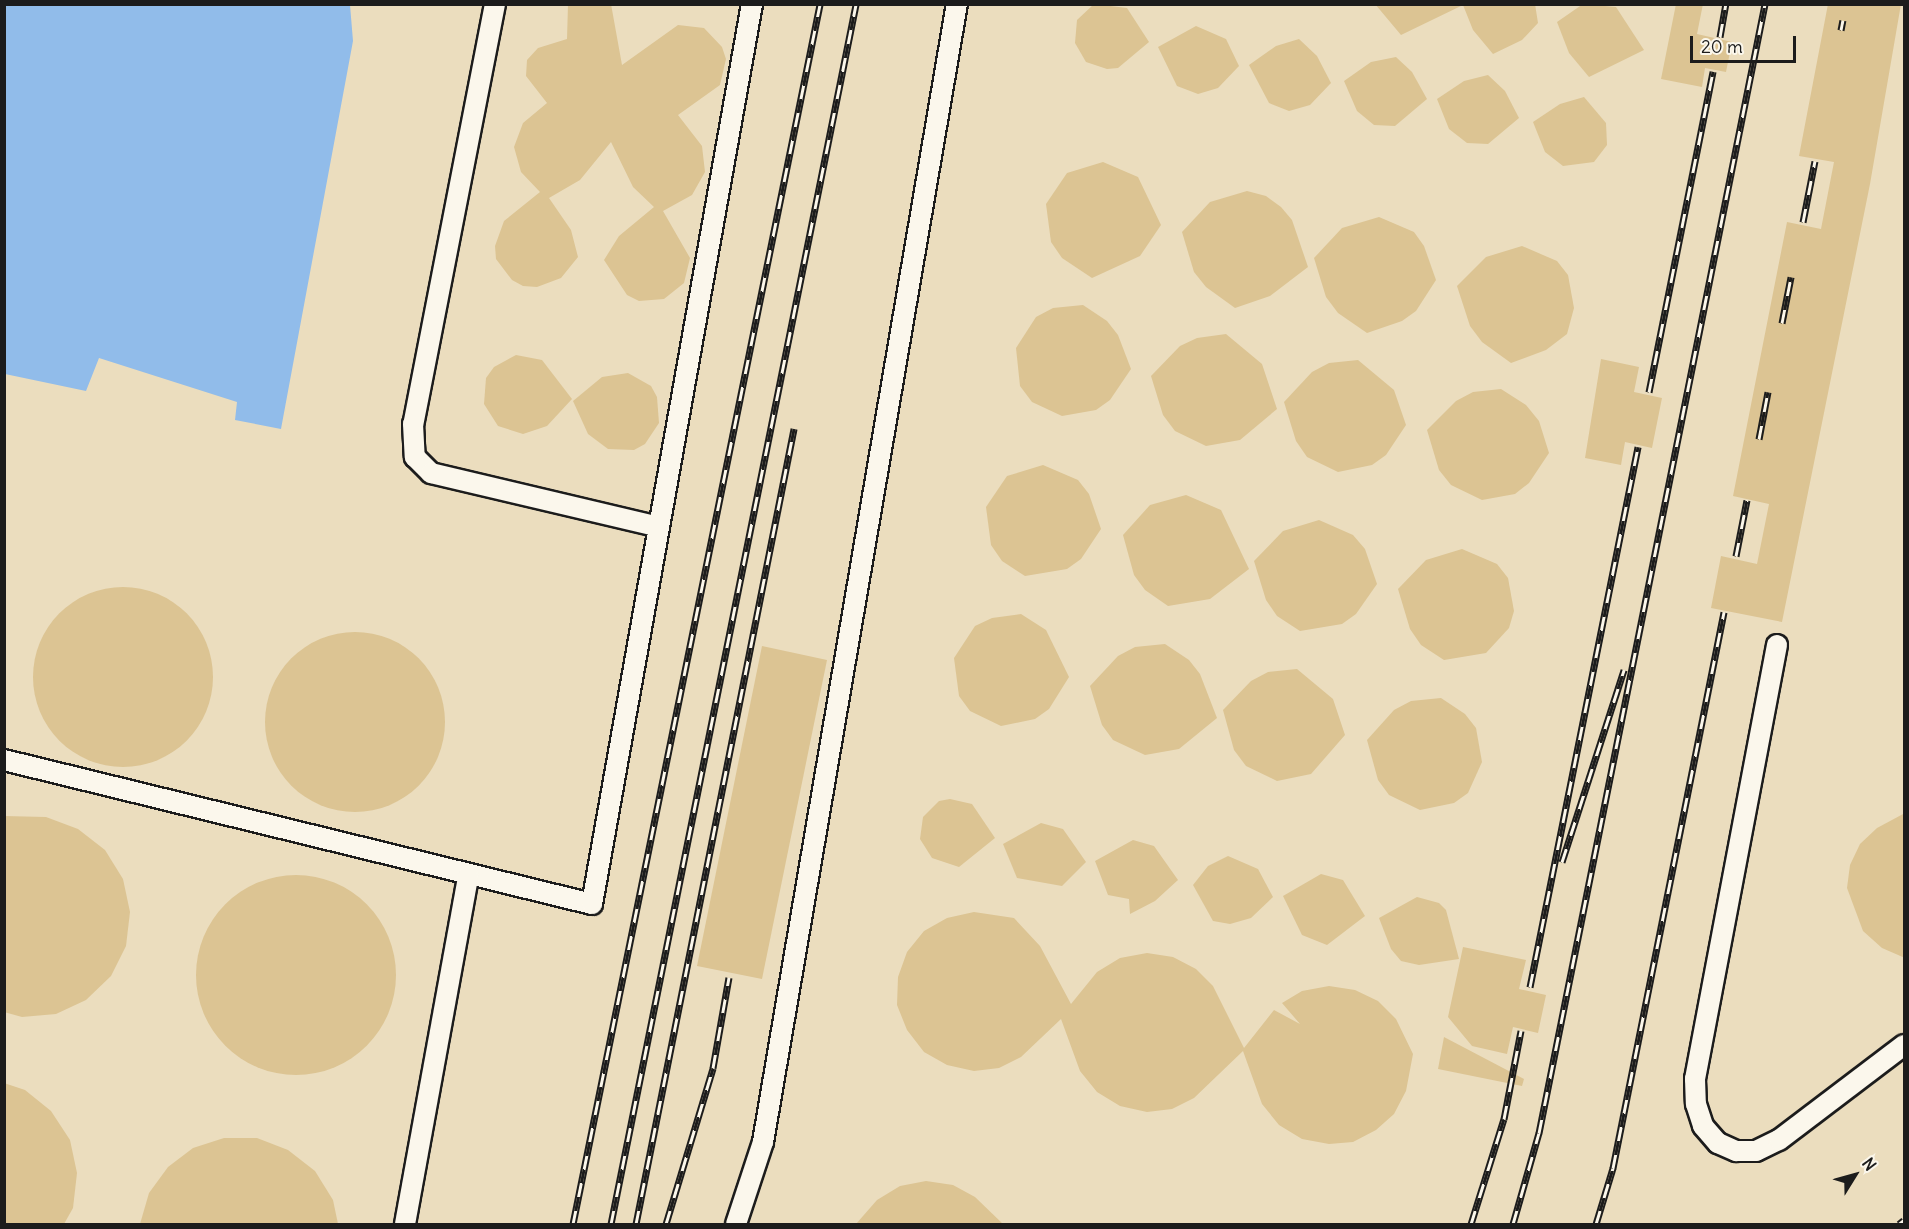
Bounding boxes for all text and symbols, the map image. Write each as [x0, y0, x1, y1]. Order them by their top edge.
scale bar [1693, 24, 1800, 62]
text: 20 m [1701, 35, 1743, 58]
north arrow [1825, 1145, 1885, 1205]
text: N [1858, 1154, 1881, 1175]

